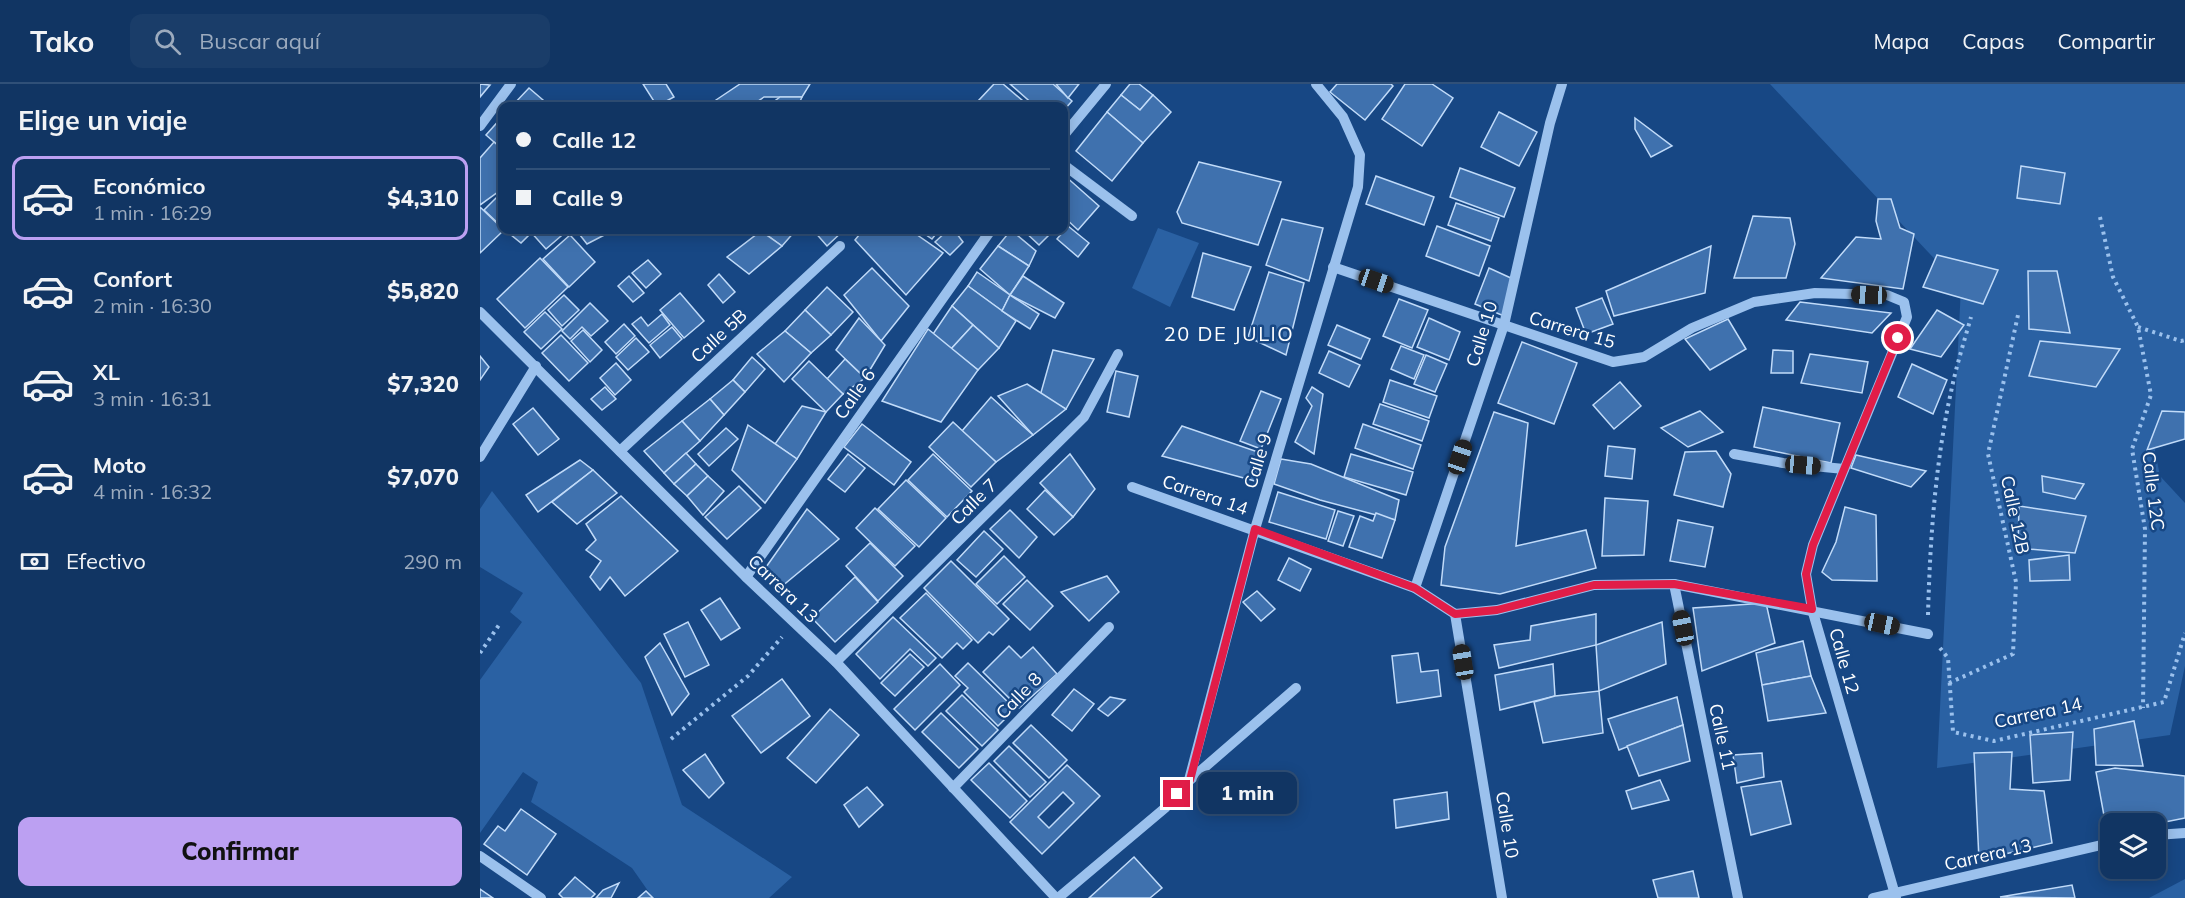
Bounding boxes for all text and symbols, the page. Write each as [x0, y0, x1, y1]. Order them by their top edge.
search box [130, 14, 550, 68]
text: Tako [30, 24, 94, 59]
icon: search [151, 25, 184, 58]
text: Buscar aquí [199, 27, 320, 55]
text: Mapa [1874, 28, 1929, 54]
text: Capas [1962, 28, 2025, 54]
text: Compartir [2058, 28, 2155, 54]
text: Elige un viaje [18, 103, 187, 137]
text: Calle 12 [552, 126, 636, 154]
icon: car [21, 171, 75, 225]
text: Económico [93, 172, 206, 200]
text: $4,310 [387, 184, 459, 212]
text: Calle 9 [552, 184, 623, 212]
text: 1 min · 16:29 [93, 200, 212, 225]
icon: car [21, 264, 75, 318]
text: Confort [93, 265, 172, 293]
car [1356, 267, 1396, 295]
text: $5,820 [387, 277, 459, 305]
car [1851, 285, 1887, 305]
text: 2 min · 16:30 [93, 293, 212, 318]
street label: Calle 10 [1461, 298, 1502, 369]
street label: Calle 5B [686, 304, 752, 368]
street label: Carrera 15 [1526, 305, 1618, 354]
district label: 20 DE JULIO [1164, 321, 1294, 346]
route start [1884, 324, 1911, 351]
icon: car [21, 357, 75, 411]
text: XL [93, 358, 120, 386]
street label: Calle 6 [829, 364, 880, 424]
text: $7,320 [387, 370, 459, 398]
text: 3 min · 16:31 [93, 386, 212, 411]
street label: Calle 9 [1238, 430, 1277, 491]
car [1446, 437, 1474, 477]
icon: car [21, 450, 75, 504]
street label: Calle 12C [2137, 450, 2170, 532]
text: Moto [93, 451, 146, 479]
car [1784, 454, 1822, 476]
text: $7,070 [387, 463, 459, 491]
street label: Carrera 14 [1159, 469, 1251, 520]
street label: Calle 7 [945, 473, 1002, 530]
street label: Calle 12B [1996, 474, 2035, 556]
text: 4 min · 16:32 [93, 479, 212, 504]
icon: cash [18, 545, 51, 578]
text: Efectivo [66, 547, 146, 575]
text: 290 m [403, 549, 462, 574]
street label: Carrera 13 [743, 549, 823, 628]
car [1671, 609, 1695, 647]
car [1863, 611, 1901, 637]
street label: Calle 12 [1824, 625, 1865, 696]
car [1451, 643, 1475, 681]
street label: Calle 8 [991, 667, 1047, 724]
street label: Carrera 14 [1992, 692, 2084, 733]
street label: Calle 11 [1704, 702, 1741, 772]
callout: 1 min [1198, 773, 1297, 815]
route end [1163, 780, 1190, 807]
text: 1 min [1221, 780, 1274, 805]
street label: Calle 10 [1491, 790, 1524, 860]
map controls [2100, 813, 2166, 879]
button: layers [2100, 813, 2166, 879]
button: Confirmar [18, 817, 462, 886]
street label: Carrera 13 [1942, 833, 2034, 876]

